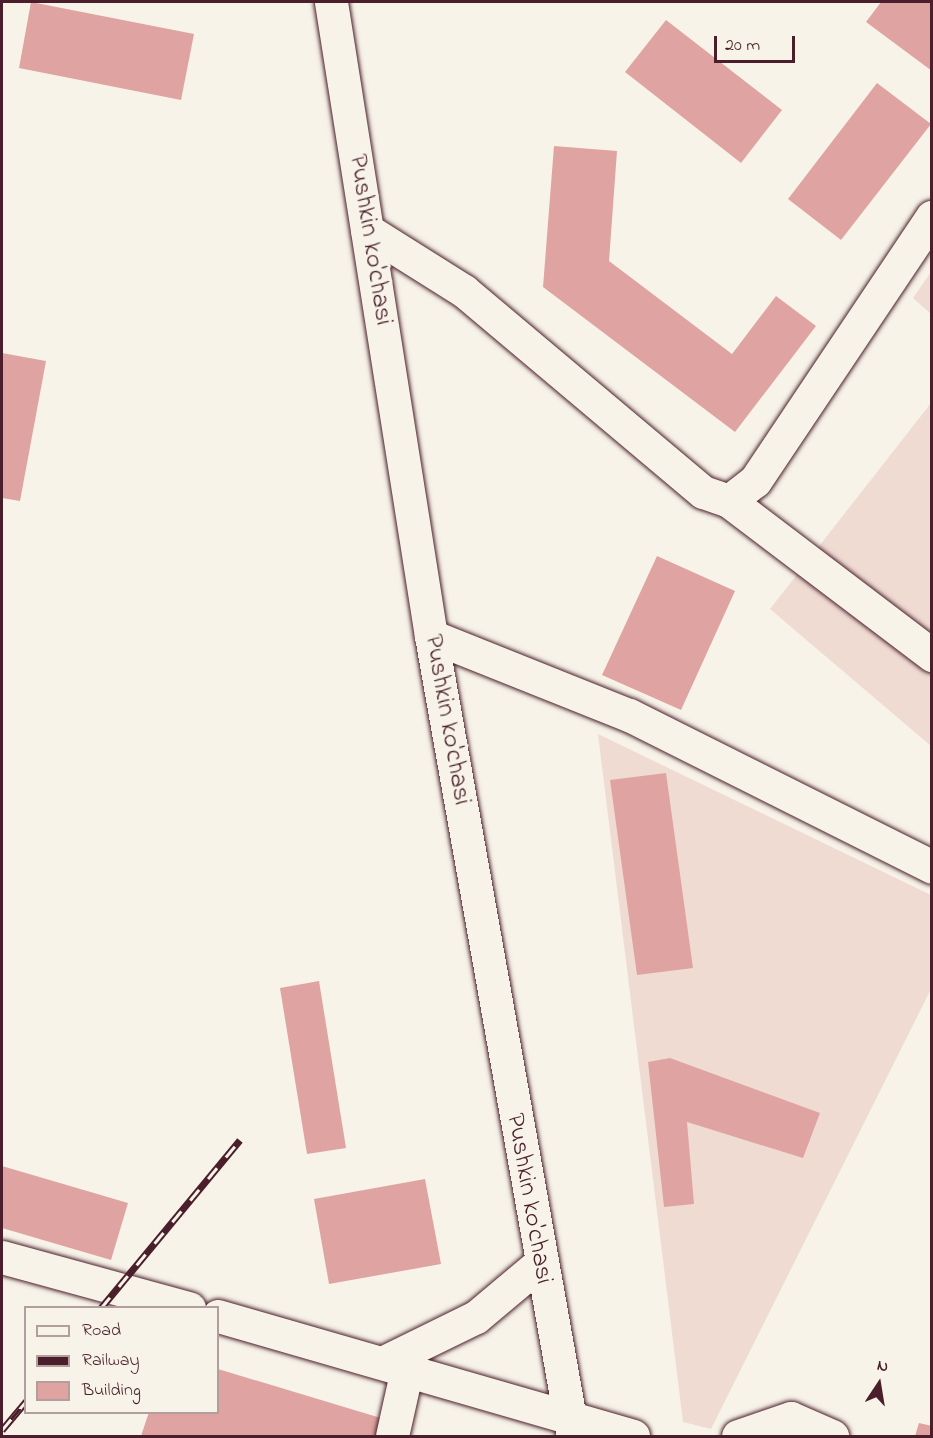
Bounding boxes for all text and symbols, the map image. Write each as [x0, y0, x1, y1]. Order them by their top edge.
scale bar [717, 24, 798, 62]
text: 20 m [725, 33, 760, 59]
street label: Pushkin ko'chasi [340, 152, 398, 328]
street label: Pushkin ko'chasi [416, 632, 476, 808]
street label: Pushkin ko'chasi [498, 1111, 558, 1287]
legend [24, 1306, 219, 1414]
text: Road [82, 1318, 121, 1344]
text: Railway [82, 1348, 139, 1374]
north arrow [849, 1354, 909, 1414]
text: N [875, 1354, 891, 1379]
text: Building [82, 1378, 141, 1404]

